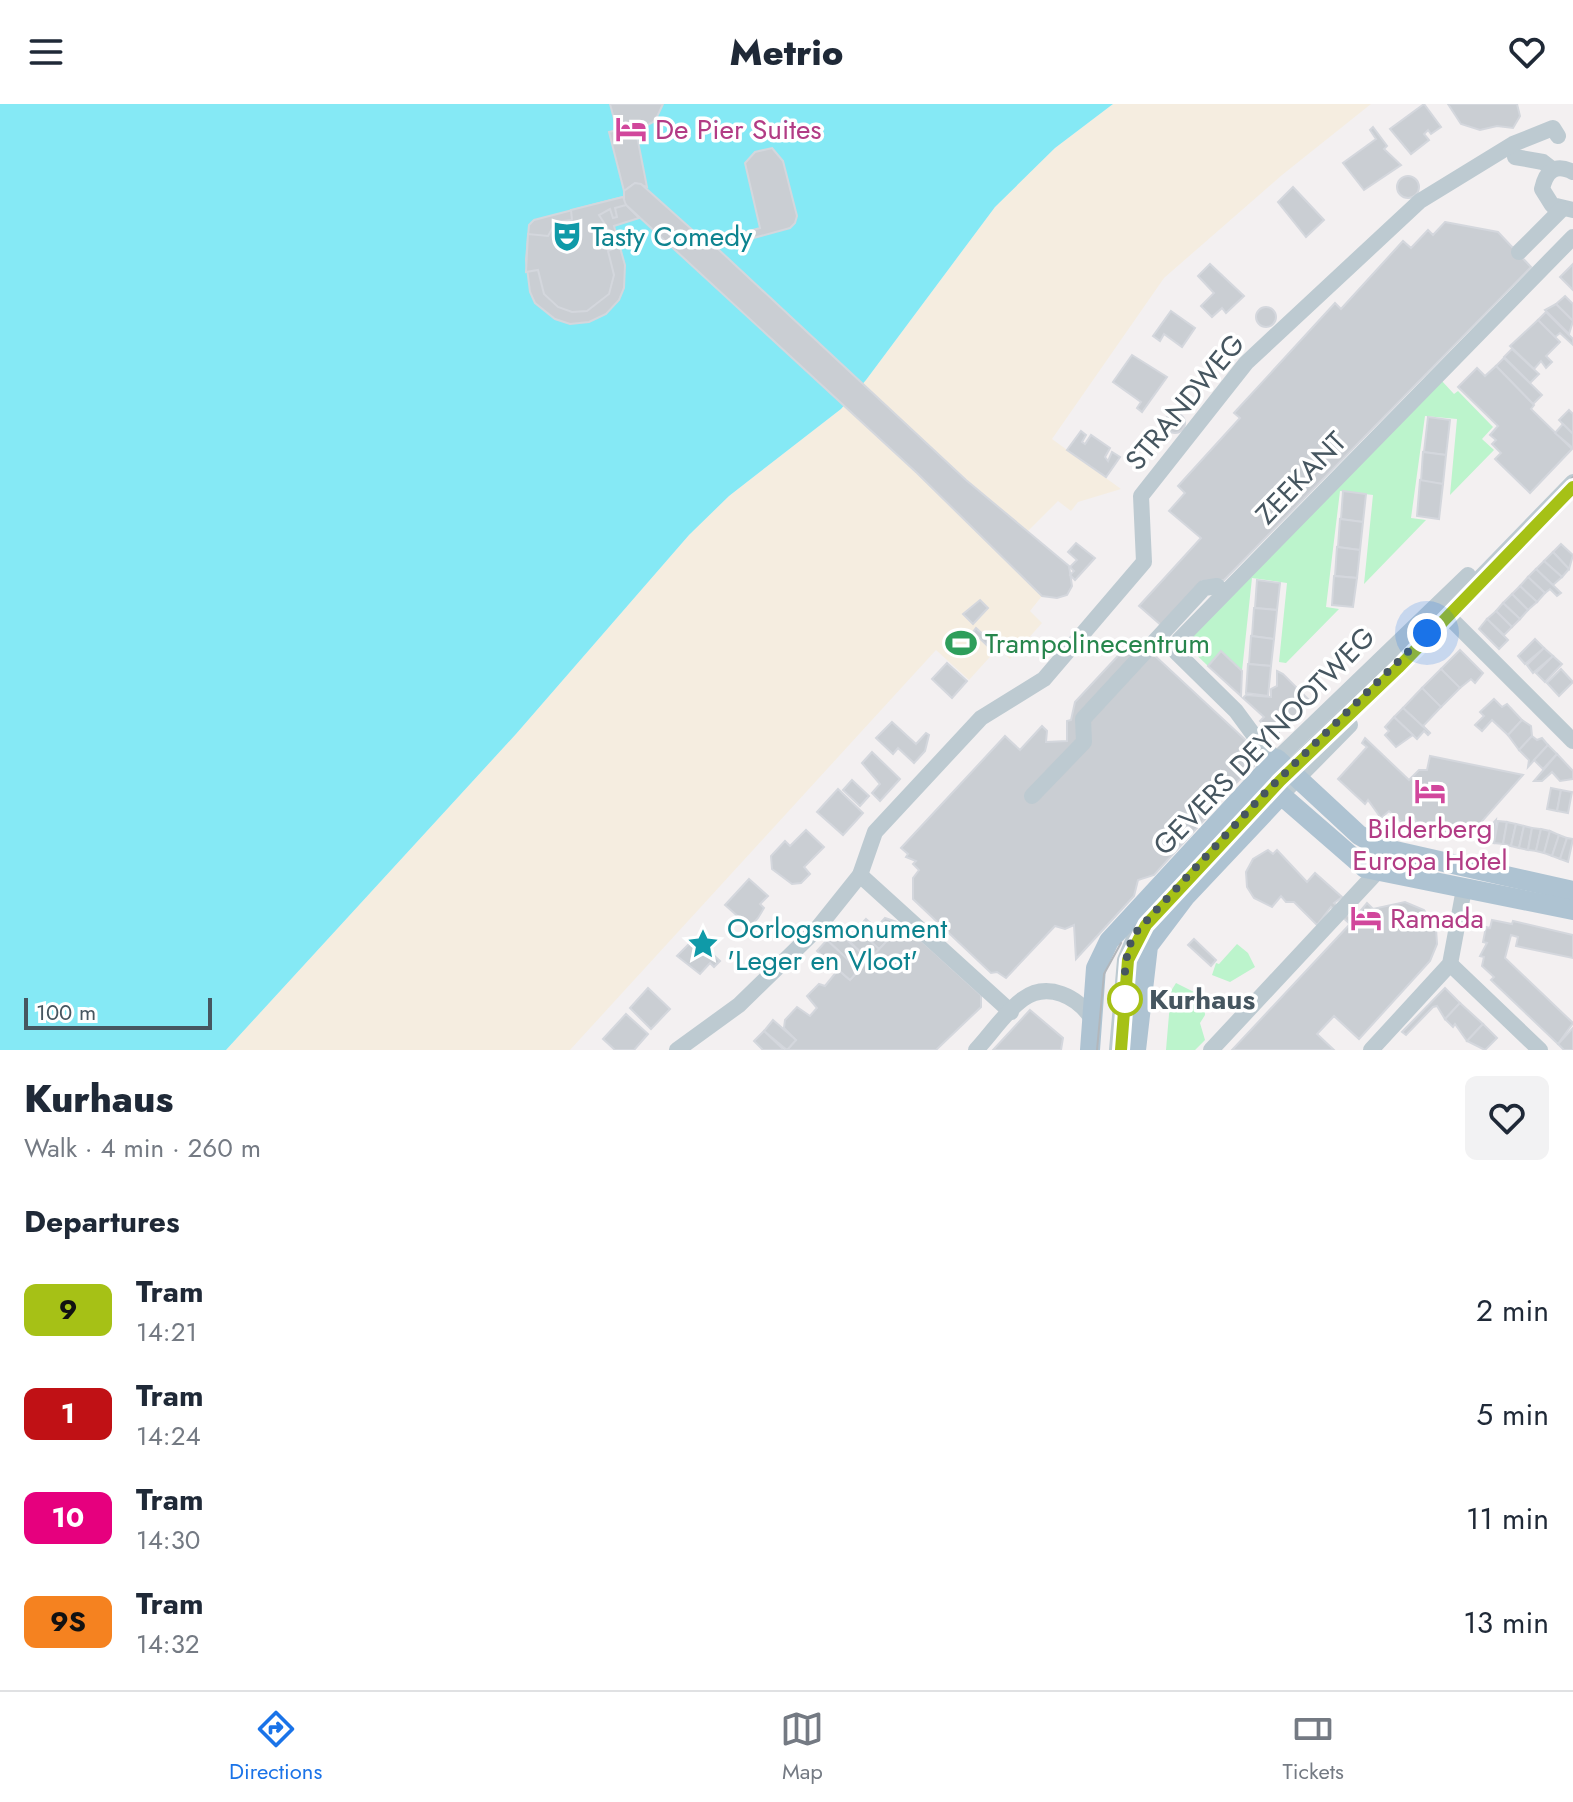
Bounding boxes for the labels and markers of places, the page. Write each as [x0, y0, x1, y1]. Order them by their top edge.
place label: De Pier Suites [655, 109, 822, 150]
hotel icon: De Pier Suites [614, 112, 648, 146]
place label: Tasty Comedy [591, 216, 753, 257]
theatre icon: Tasty Comedy [550, 219, 584, 253]
place label: Trampolinecentrum [985, 623, 1210, 664]
sports icon: Trampolinecentrum [944, 626, 978, 660]
hotel icon: Bilderberg Europa Hotel [1413, 774, 1447, 808]
place label: Bilderberg Europa Hotel [1352, 808, 1508, 881]
place label: Ramada [1390, 898, 1484, 939]
hotel icon: Ramada [1349, 901, 1383, 935]
place label: Oorlogsmonument 'Leger en Vloot' [727, 908, 947, 981]
place icon: Oorlogsmonument 'Leger en Vloot' [686, 927, 720, 961]
place label: Kurhaus [1149, 979, 1255, 1020]
marker: Kurhaus [1108, 982, 1142, 1016]

